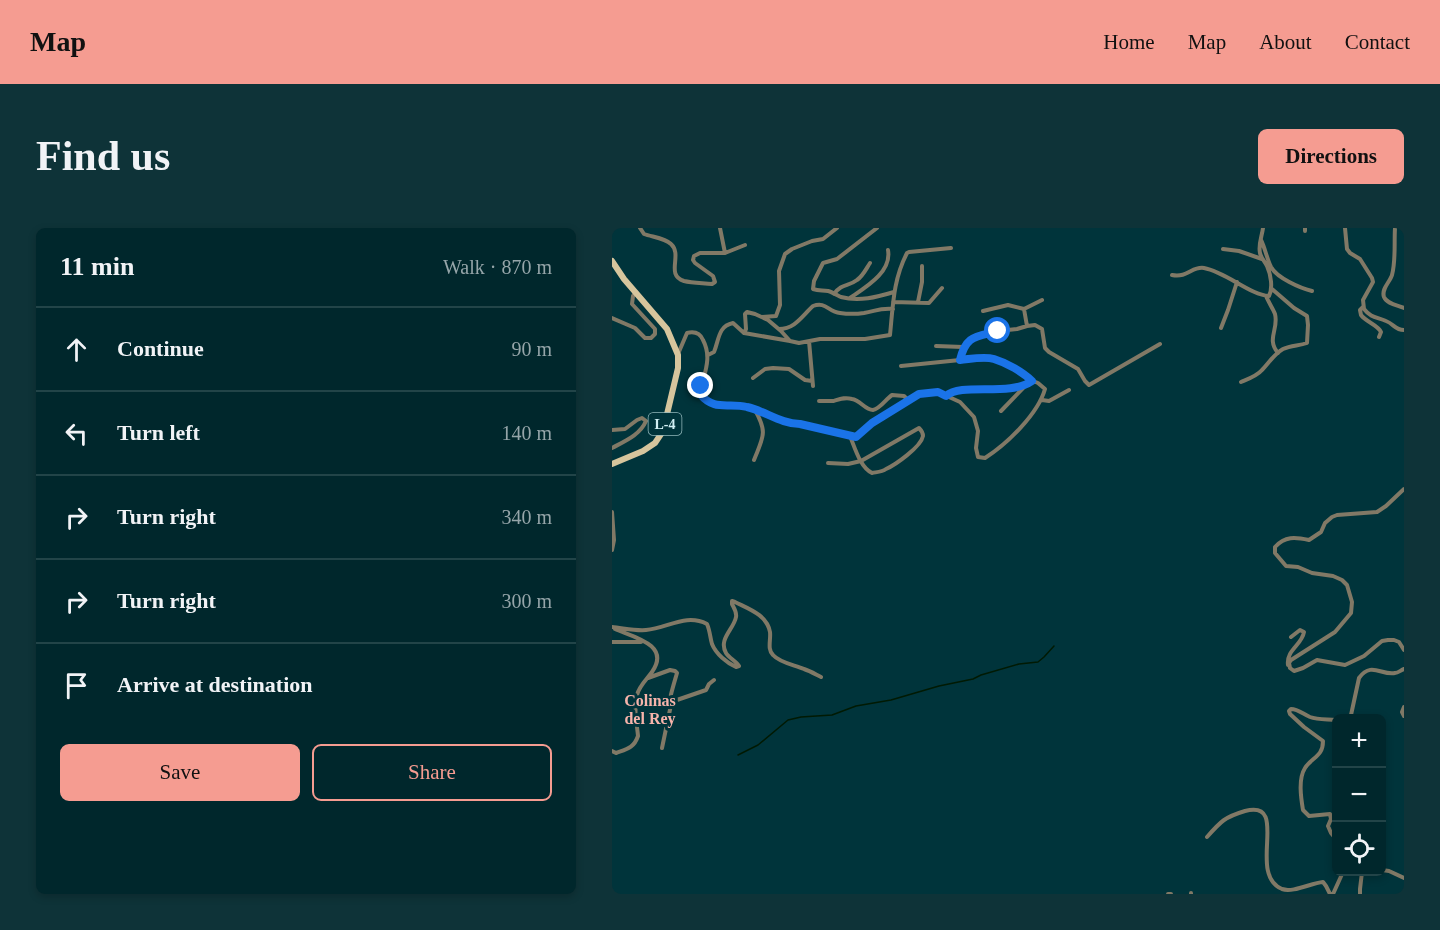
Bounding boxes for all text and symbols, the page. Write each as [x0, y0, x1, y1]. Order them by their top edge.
text: Map [30, 26, 86, 57]
text: Home [1103, 30, 1155, 54]
text: Map [1188, 30, 1226, 54]
text: About [1259, 30, 1312, 54]
text: Contact [1345, 30, 1410, 54]
button: Directions [1258, 129, 1404, 184]
text: Find us [36, 133, 170, 179]
text: 11 min [60, 252, 134, 281]
text: Walk · 870 m [443, 256, 552, 278]
route start [984, 317, 1010, 343]
icon: ahead [60, 333, 93, 366]
text: Continue [117, 336, 204, 361]
text: 90 m [511, 338, 552, 360]
route end [687, 372, 713, 398]
road number: L-4 [648, 413, 682, 435]
icon: left [60, 417, 93, 450]
text: Turn left [117, 420, 200, 445]
text: 140 m [501, 422, 552, 444]
icon: right [60, 501, 93, 534]
text: Turn right [117, 504, 216, 529]
text: 340 m [501, 506, 552, 528]
icon: right [60, 585, 93, 618]
text: Turn right [117, 588, 216, 613]
text: 300 m [501, 590, 552, 612]
icon: arrive [60, 669, 93, 702]
text: Arrive at destination [117, 672, 313, 697]
district label: Colinas del Rey [624, 692, 676, 728]
map controls [1332, 714, 1386, 876]
button: + [1332, 714, 1386, 768]
button: Save [60, 744, 300, 801]
button: Share [312, 744, 552, 801]
button: − [1332, 768, 1386, 822]
button: locate [1332, 822, 1386, 876]

